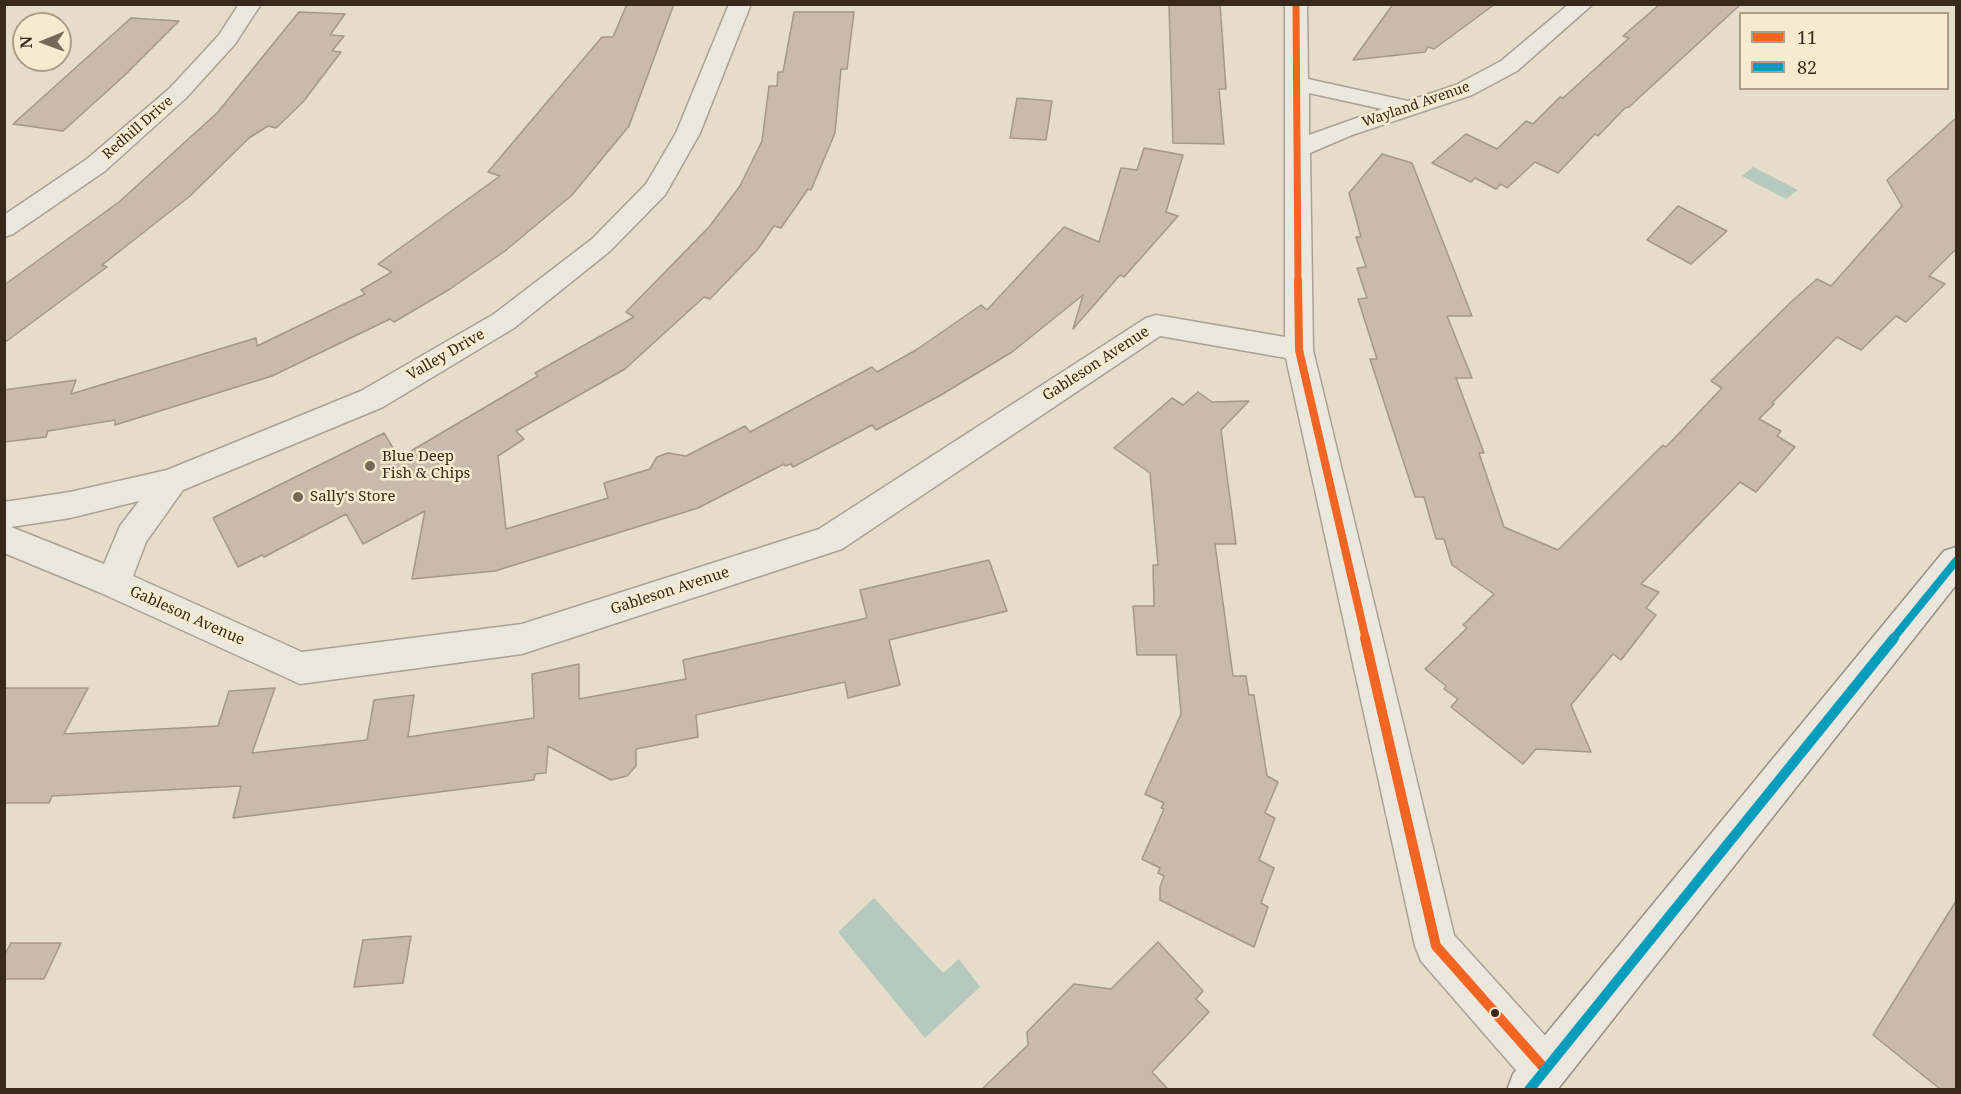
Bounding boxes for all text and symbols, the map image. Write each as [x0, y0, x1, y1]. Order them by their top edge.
north arrow [12, 12, 72, 72]
legend [1739, 12, 1949, 90]
text: 11 [1797, 25, 1817, 49]
text: N [15, 36, 37, 49]
text: 82 [1797, 55, 1817, 79]
street label: Wayland Avenue [1360, 79, 1472, 131]
street label: Redhill Drive [99, 93, 177, 163]
street label: Gableson Avenue [1039, 323, 1153, 405]
street label: Valley Drive [404, 325, 488, 385]
place label: Blue Deep Fish & Chips [382, 448, 470, 483]
marker: Blue Deep Fish & Chips [363, 459, 377, 473]
place label: Sally's Store [310, 488, 396, 506]
marker: Sally's Store [291, 490, 305, 504]
street label: Gableson Avenue [608, 563, 732, 619]
street label: Gableson Avenue [127, 583, 247, 649]
unlabelled marker [1489, 1007, 1501, 1019]

